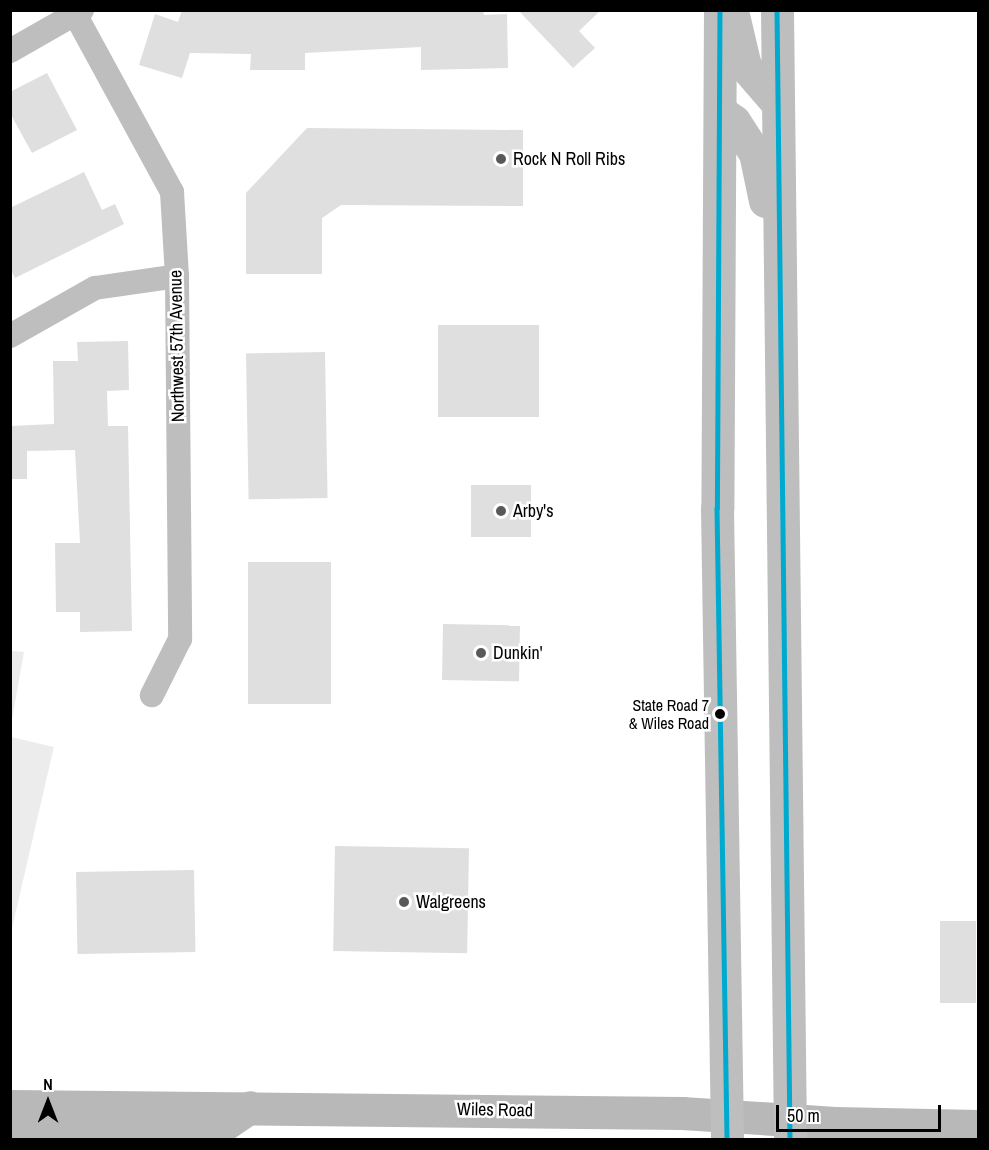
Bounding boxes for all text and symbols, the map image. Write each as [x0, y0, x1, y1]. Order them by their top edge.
place label: Rock N Roll Ribs [513, 148, 625, 170]
marker: Rock N Roll Ribs [494, 152, 508, 166]
street label: Northwest 57th Avenue [165, 269, 189, 423]
place label: Arby's [513, 500, 554, 522]
marker: Arby's [494, 504, 508, 518]
place label: Dunkin' [493, 642, 543, 664]
marker: Dunkin' [474, 646, 488, 660]
place label: State Road 7 & Wiles Road [629, 695, 709, 733]
marker: State Road 7 & Wiles Road [714, 708, 726, 720]
place label: Walgreens [416, 891, 486, 913]
marker: Walgreens [397, 895, 411, 909]
north arrow [18, 1072, 78, 1132]
text: N [43, 1073, 53, 1095]
scale bar [779, 1093, 944, 1131]
street label: Wiles Road [457, 1099, 533, 1121]
text: 50 m [787, 1103, 820, 1128]

